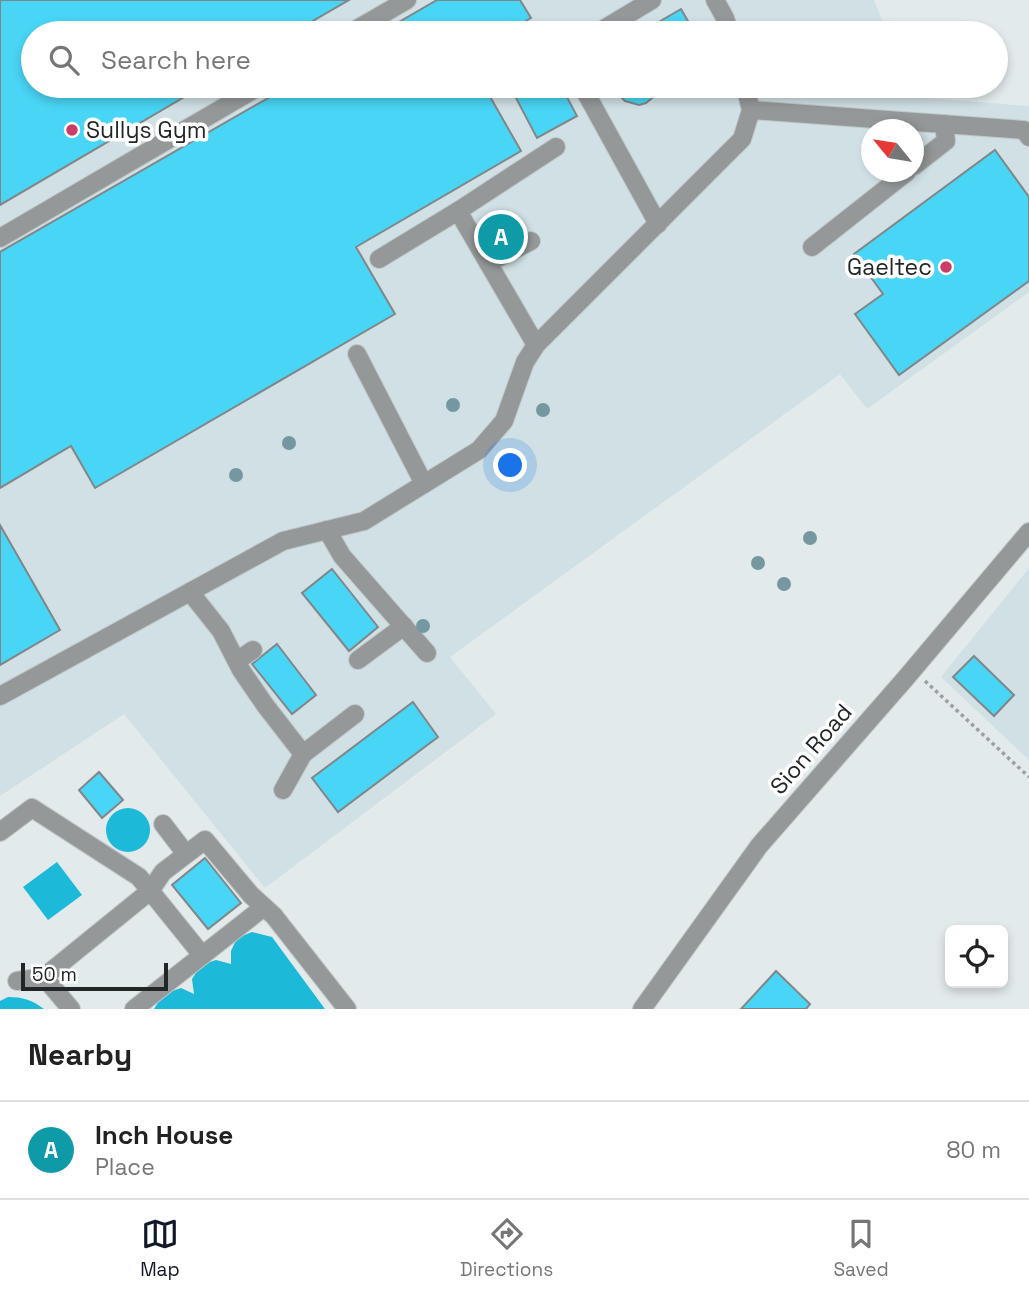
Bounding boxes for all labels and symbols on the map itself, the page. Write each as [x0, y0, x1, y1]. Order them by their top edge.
place label: Sullys Gym [86, 115, 207, 145]
north arrow [861, 119, 924, 182]
marker: Sullys Gym [64, 122, 80, 138]
pin: A [478, 211, 524, 263]
place label: Gaeltec [847, 252, 932, 282]
marker: Gaeltec [938, 259, 954, 275]
your location [493, 448, 527, 482]
street label: Sion Road [763, 697, 859, 801]
scale bar [21, 960, 168, 992]

